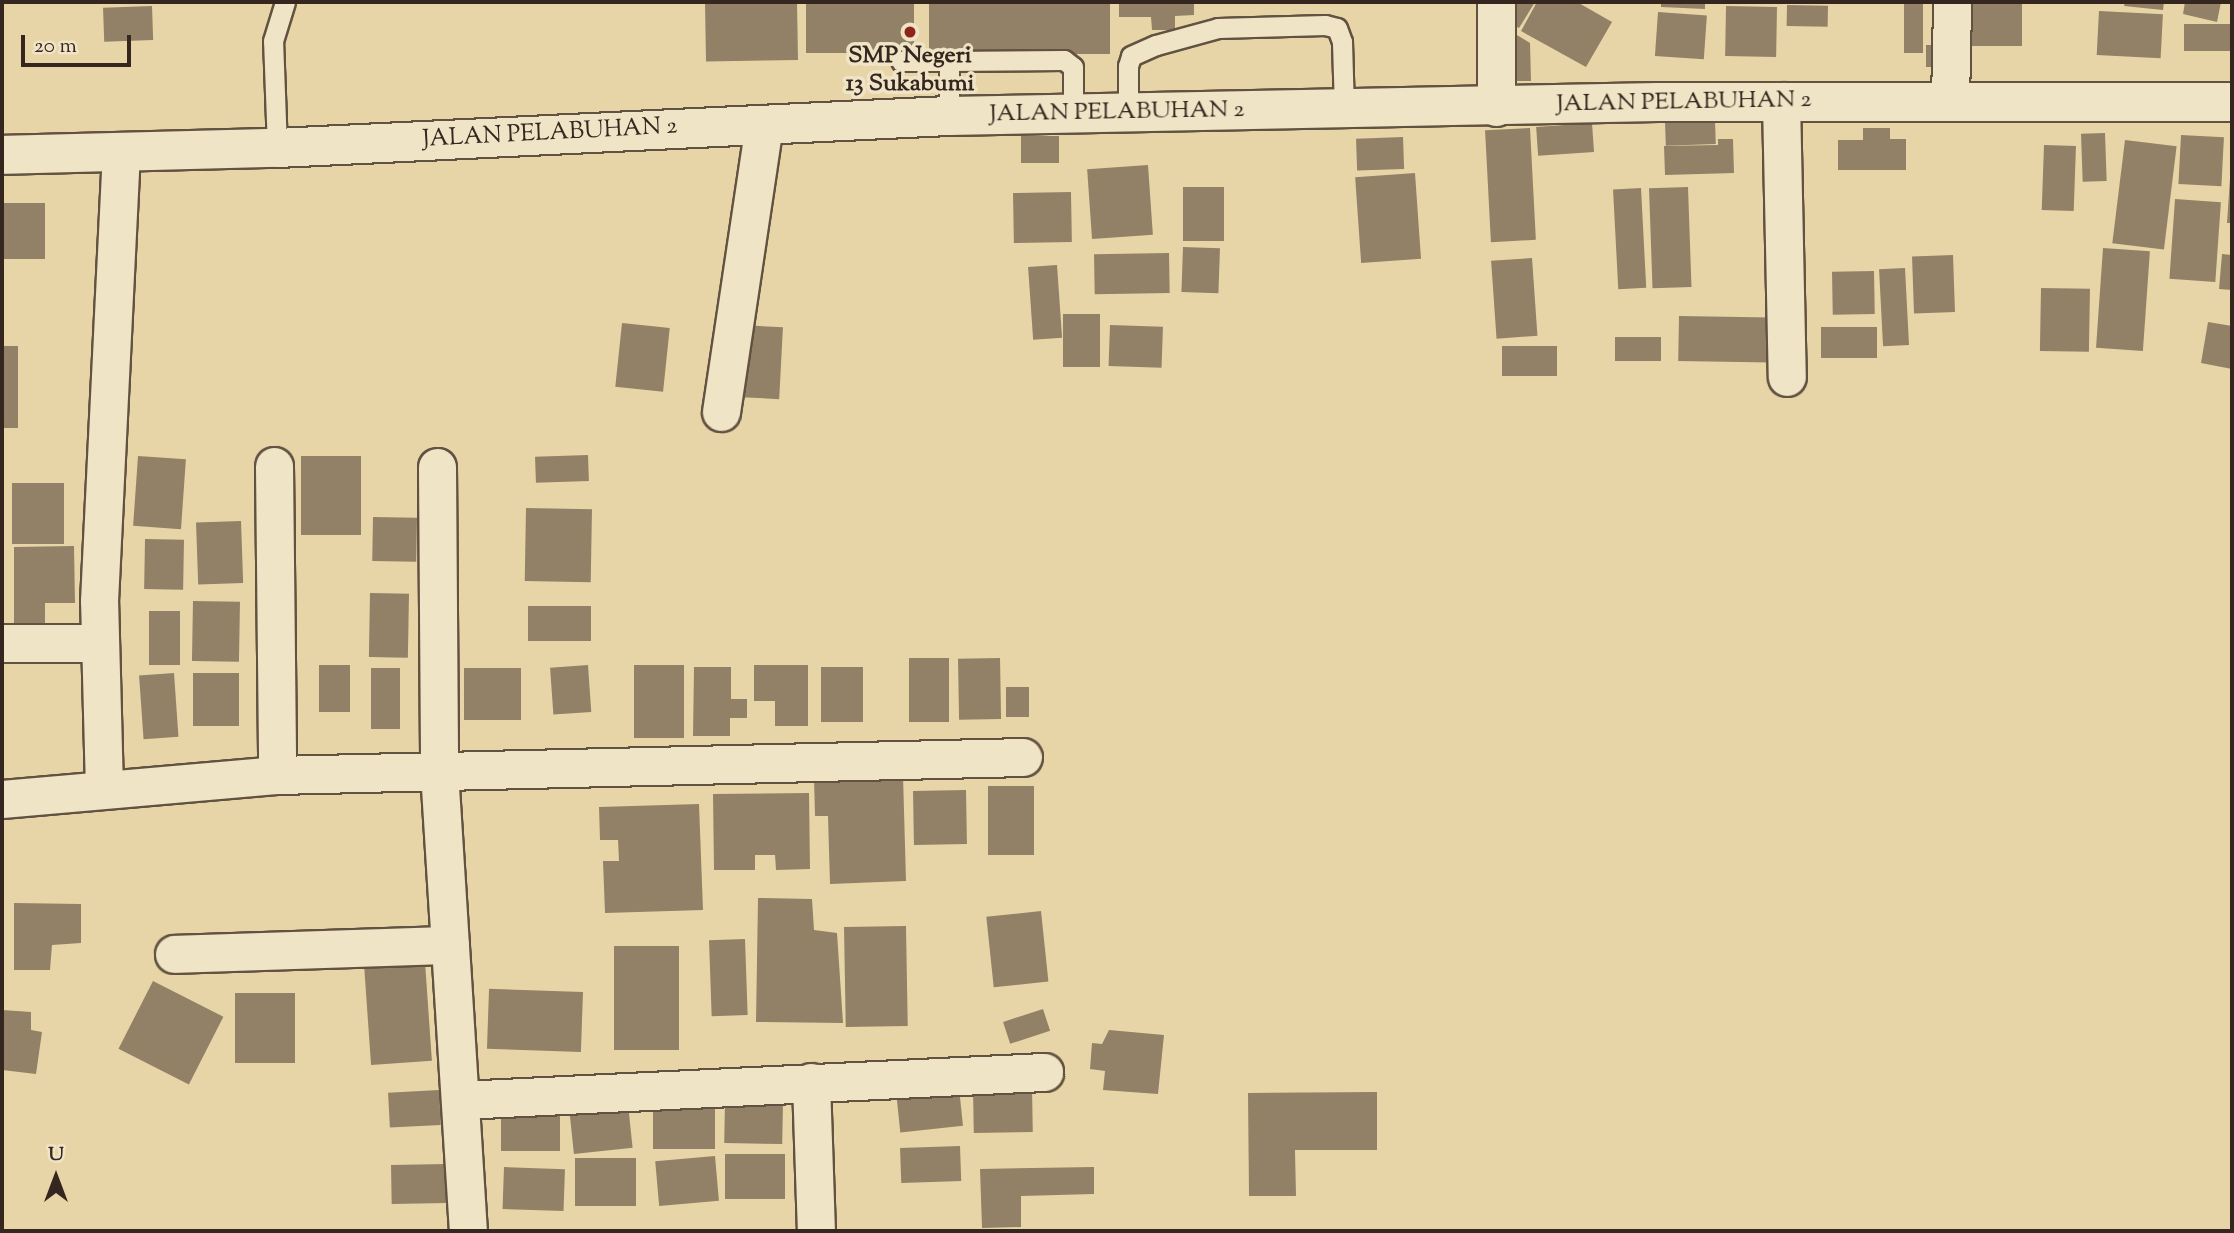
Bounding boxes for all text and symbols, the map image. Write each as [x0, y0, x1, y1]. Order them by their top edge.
scale bar [24, 21, 135, 65]
marker: SMP Negeri 13 Sukabumi [902, 24, 918, 40]
text: 20 m [34, 32, 77, 62]
place label: SMP Negeri 13 Sukabumi [846, 43, 974, 99]
street label: JALAN PELABUHAN 2 [1556, 86, 1812, 120]
street label: JALAN PELABUHAN 2 [989, 96, 1245, 130]
street label: JALAN PELABUHAN 2 [422, 113, 678, 155]
north arrow [21, 1142, 91, 1212]
text: U [48, 1142, 64, 1169]

